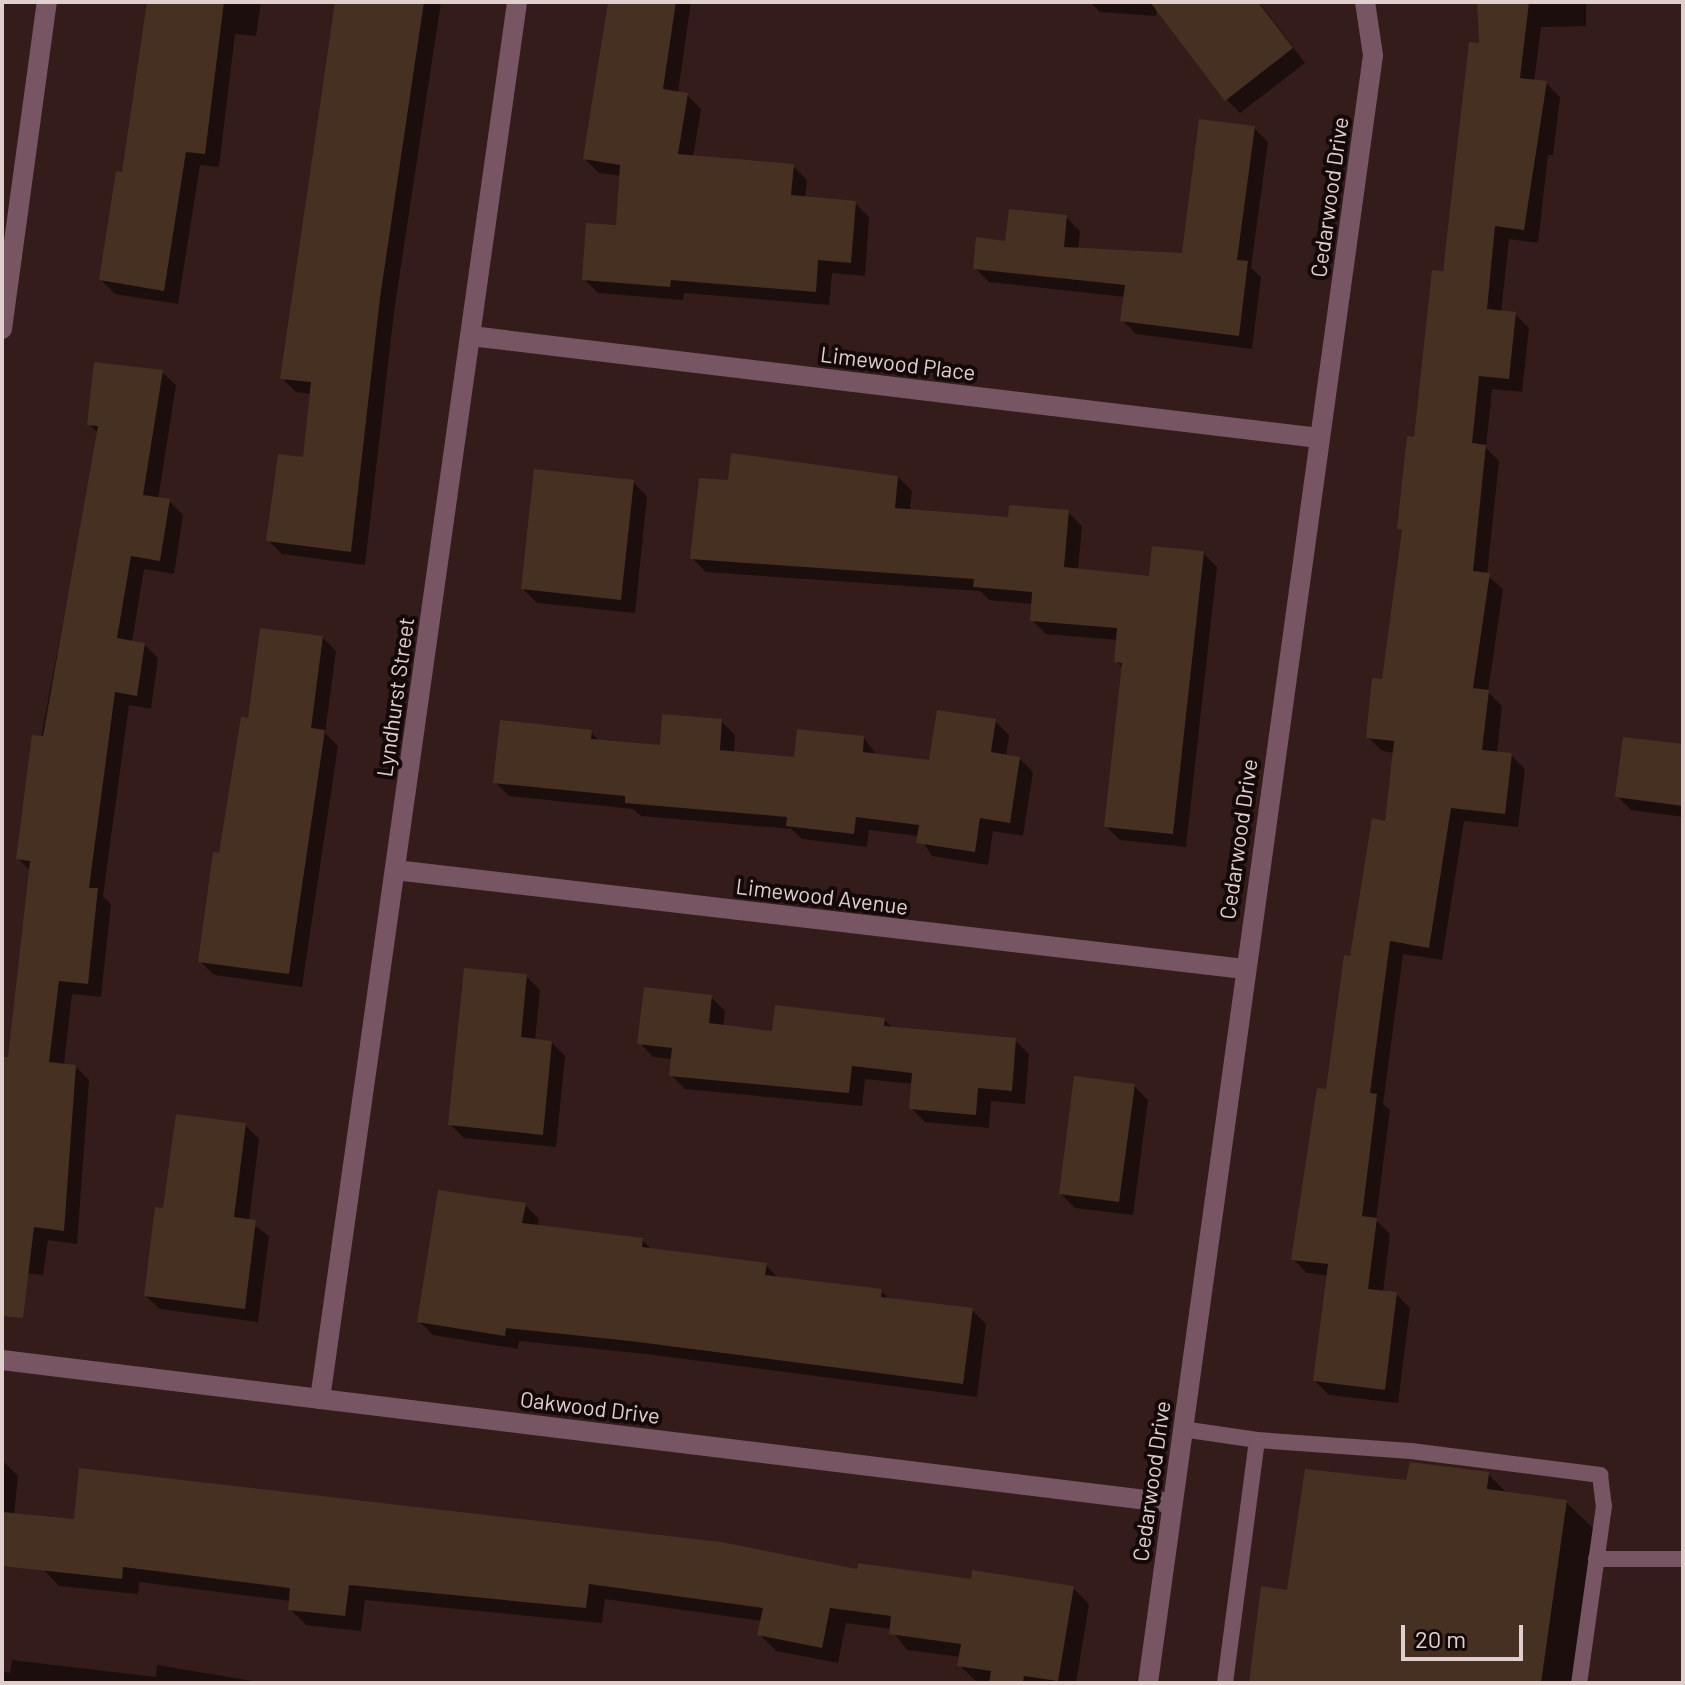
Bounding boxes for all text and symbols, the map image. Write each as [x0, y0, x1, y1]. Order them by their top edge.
street label: Cedarwood Drive [1305, 115, 1353, 279]
street label: Limewood Place [819, 340, 977, 386]
street label: Lyndhurst Street [371, 616, 419, 778]
street label: Cedarwood Drive [1214, 757, 1262, 921]
street label: Limewood Avenue [734, 872, 910, 920]
street label: Oakwood Drive [519, 1385, 661, 1429]
street label: Cedarwood Drive [1127, 1399, 1175, 1563]
scale bar [1405, 1609, 1527, 1659]
text: 20 m [1415, 1624, 1466, 1653]

